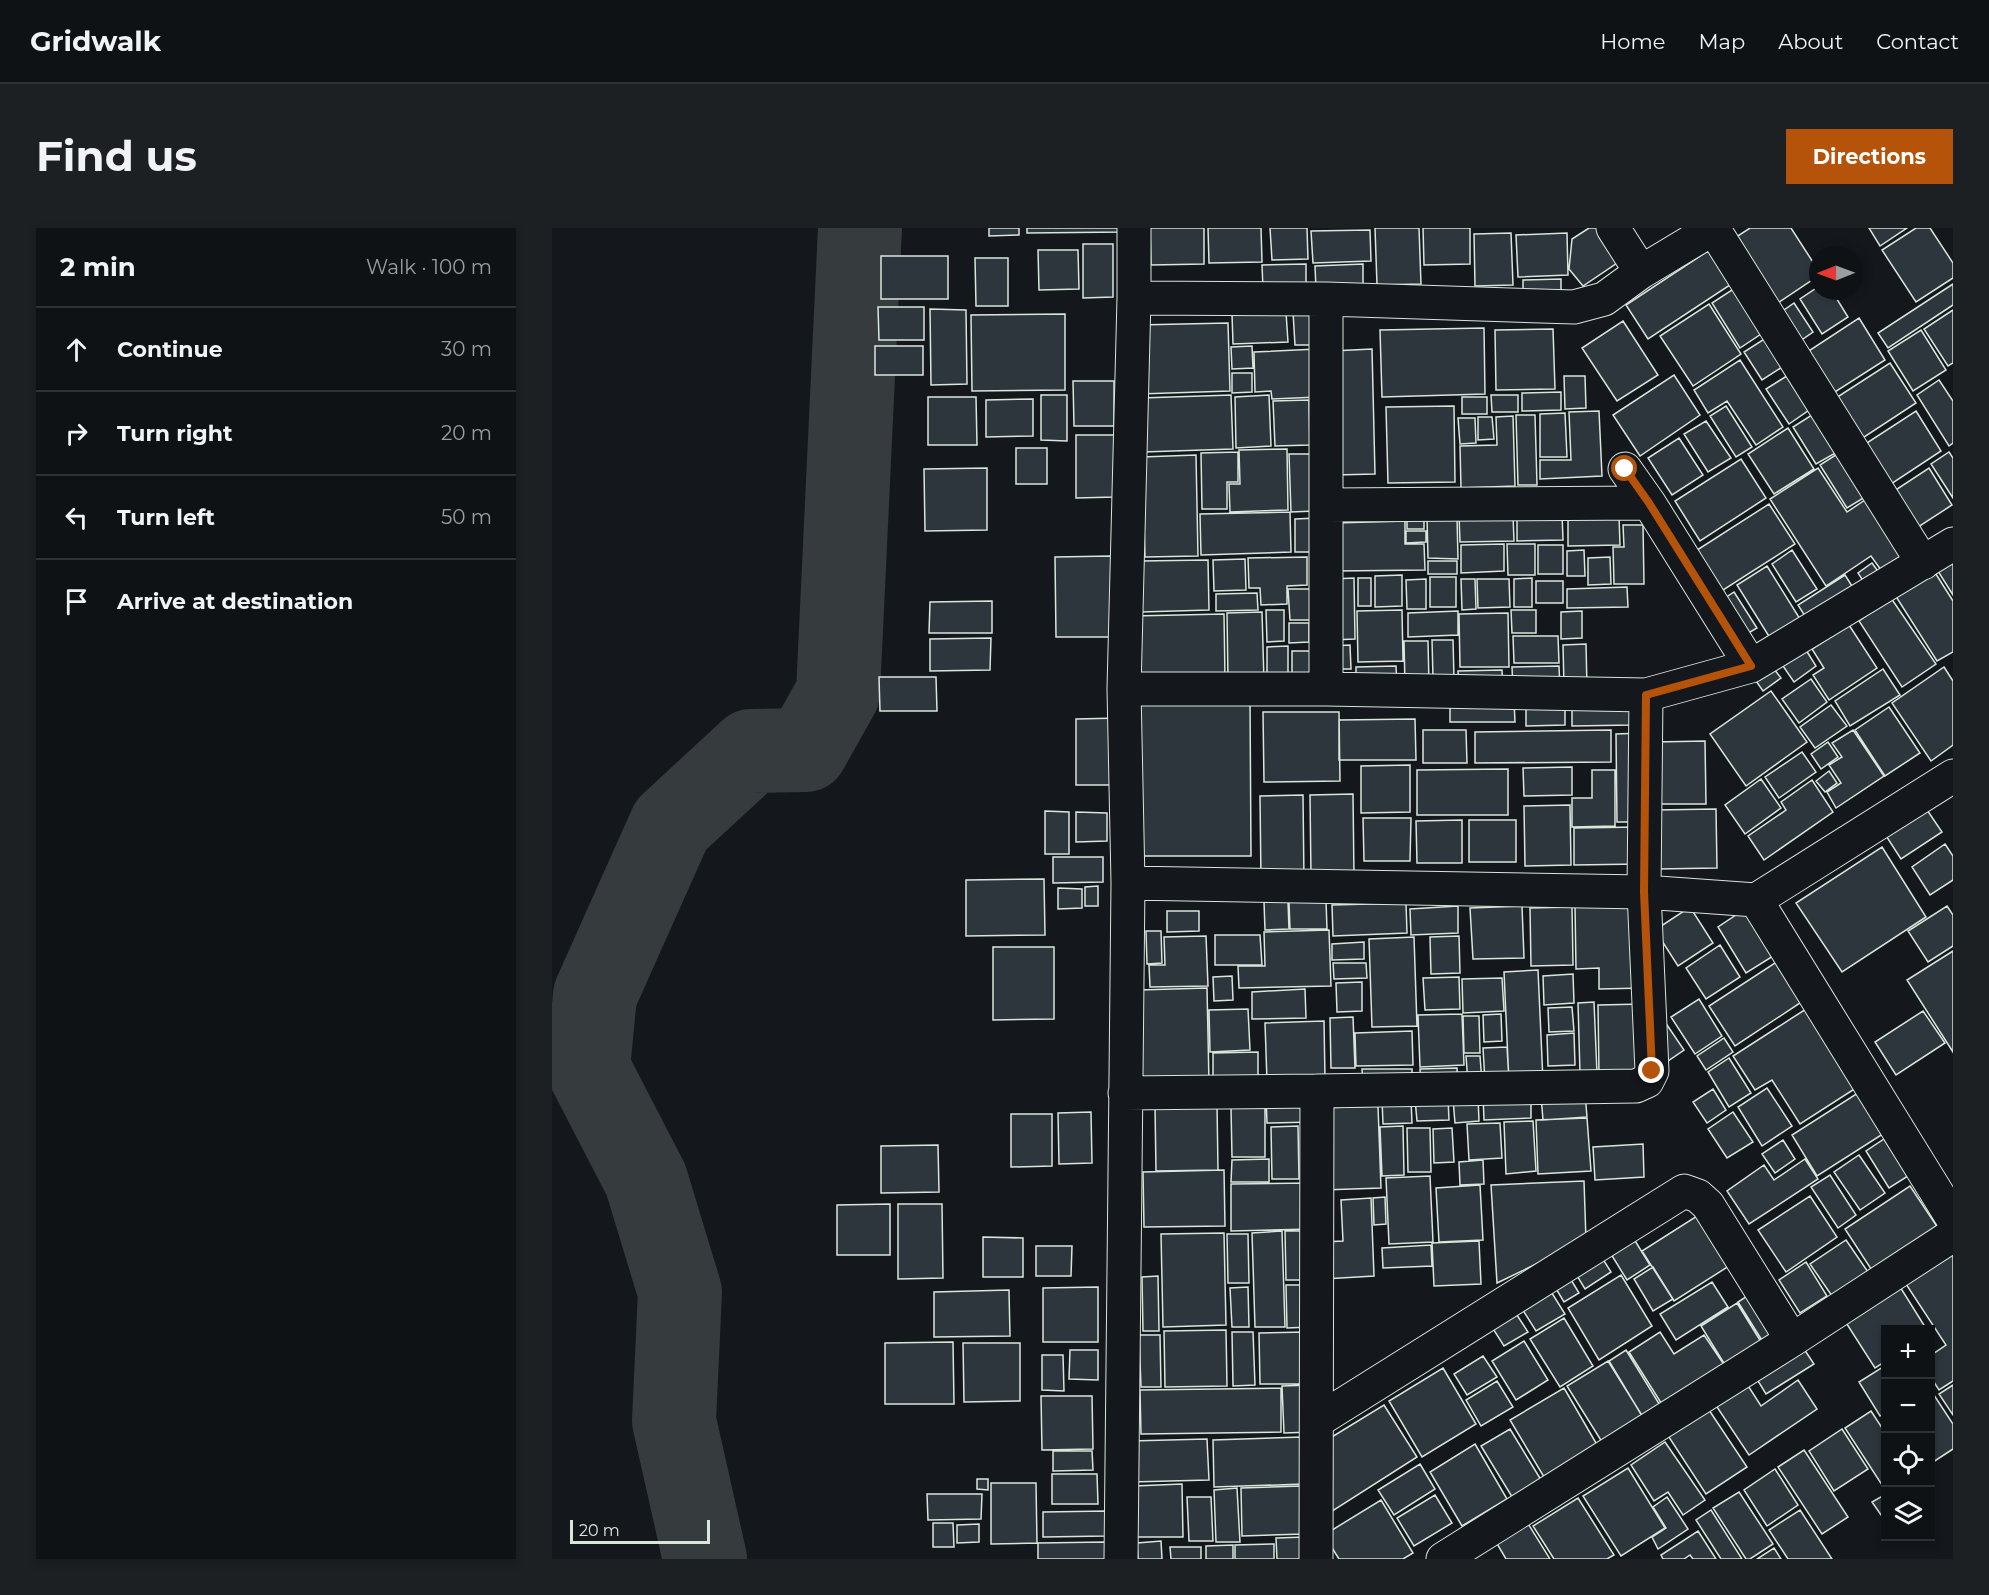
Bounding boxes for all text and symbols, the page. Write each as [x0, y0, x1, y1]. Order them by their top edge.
text: Gridwalk [30, 24, 161, 58]
text: Home [1600, 29, 1665, 54]
text: Map [1698, 29, 1745, 54]
text: About [1778, 29, 1843, 54]
text: Contact [1876, 29, 1959, 54]
button: Directions [1786, 129, 1953, 184]
text: Find us [36, 130, 197, 182]
north arrow [1809, 246, 1863, 300]
text: 2 min [60, 251, 136, 283]
text: Walk · 100 m [366, 255, 492, 279]
icon: ahead [60, 333, 93, 366]
text: Continue [117, 336, 223, 363]
text: 30 m [441, 337, 492, 361]
icon: right [60, 417, 93, 450]
text: Turn right [117, 420, 232, 447]
text: 20 m [441, 421, 492, 445]
route start [1611, 455, 1637, 481]
icon: left [60, 501, 93, 534]
text: Turn left [117, 504, 215, 531]
text: 50 m [441, 505, 492, 529]
icon: arrive [60, 585, 93, 618]
text: Arrive at destination [117, 588, 353, 615]
route end [1638, 1057, 1664, 1083]
map controls [1881, 1325, 1935, 1541]
button: + [1881, 1325, 1935, 1379]
button: − [1881, 1379, 1935, 1433]
button: locate [1881, 1433, 1935, 1487]
button: layers [1881, 1487, 1935, 1541]
scale bar [570, 1517, 710, 1544]
text: 20 m [579, 1521, 620, 1540]

